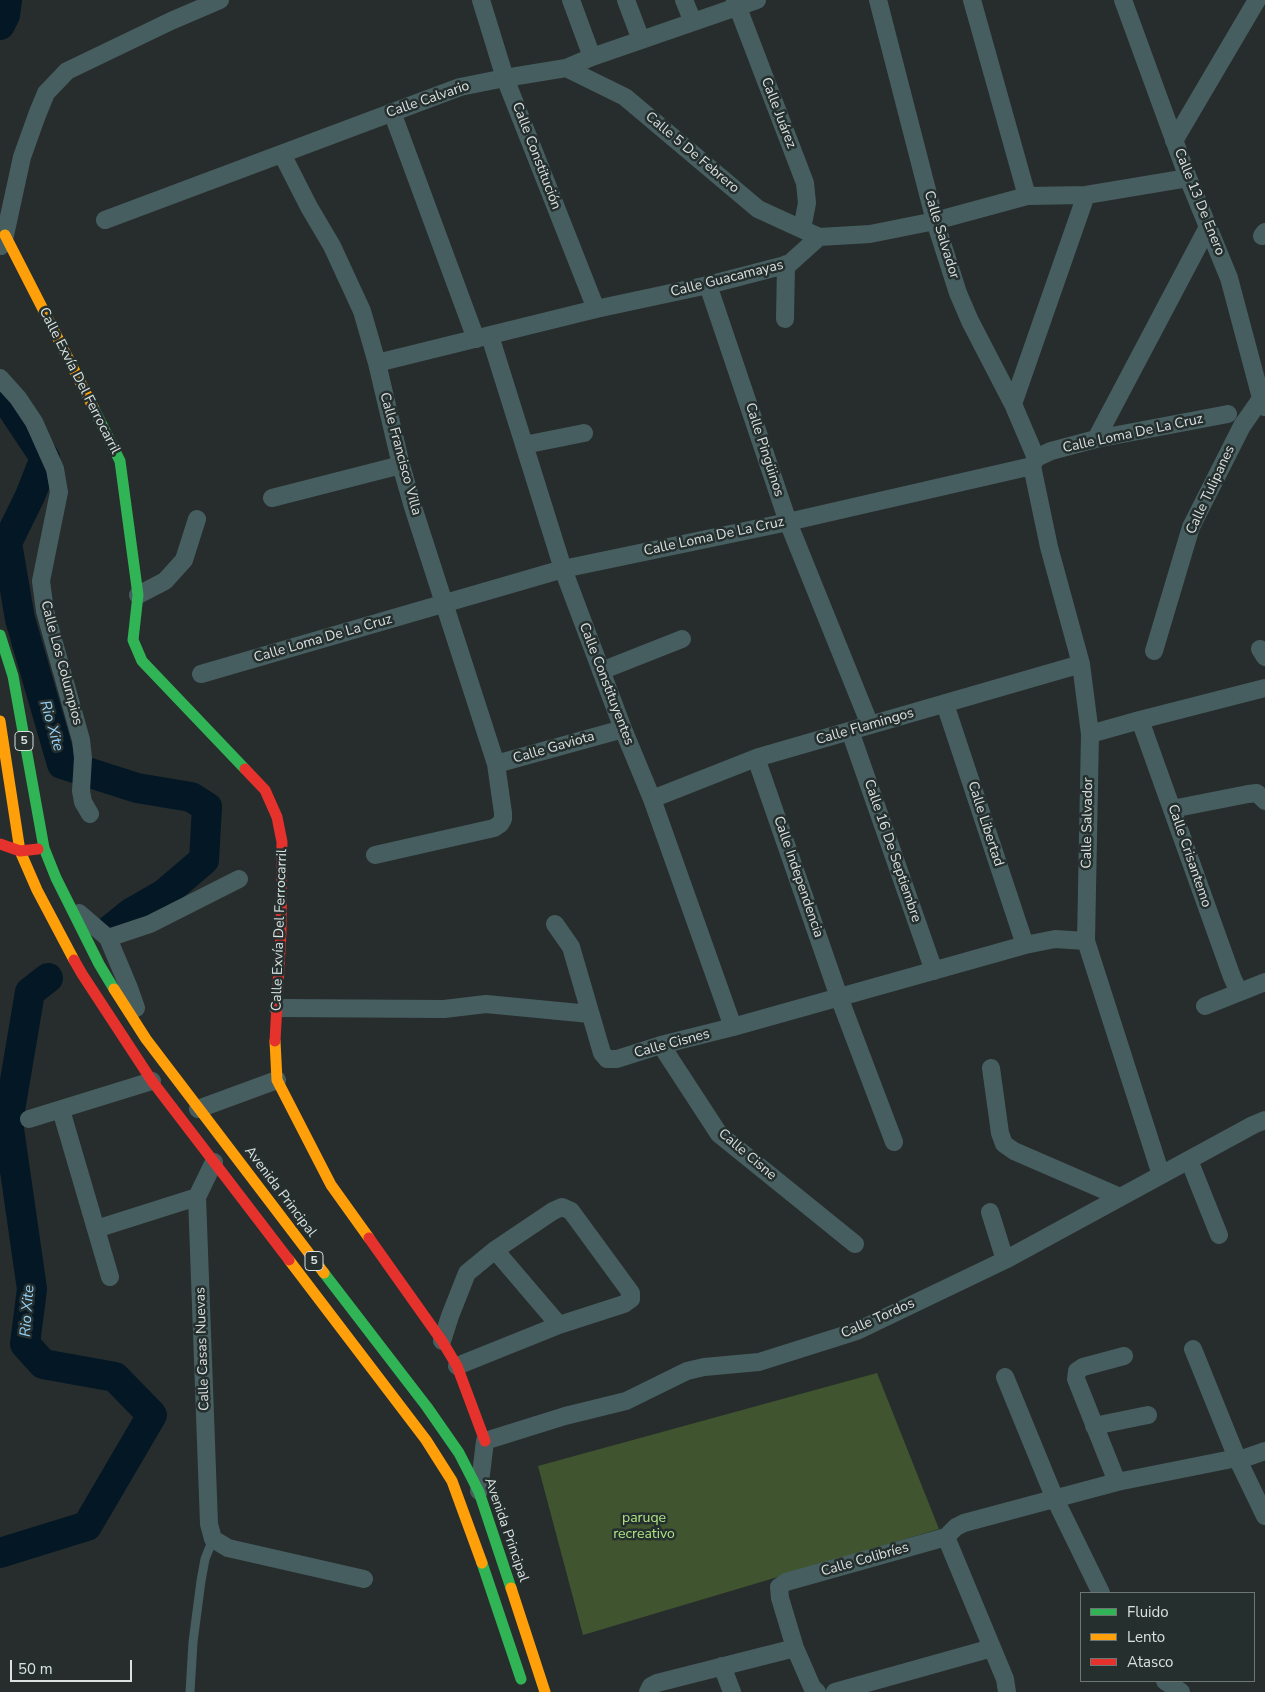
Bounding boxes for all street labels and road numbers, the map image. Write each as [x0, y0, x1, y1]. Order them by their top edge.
street label: Calle Juárez [757, 75, 799, 151]
street label: Calle Calvario [384, 78, 472, 122]
street label: Calle Constitución [508, 100, 564, 212]
street label: Calle 5 De Febrero [642, 109, 742, 197]
street label: Calle 13 De Enero [1170, 146, 1228, 258]
street label: Calle Salvador [920, 189, 962, 281]
street label: Calle Guacamayas [669, 257, 785, 301]
street label: Calle Exvía Del Ferrocarril [35, 305, 123, 457]
street label: Calle Francisco Villa [376, 391, 424, 517]
street label: Calle Pingüinos [741, 401, 787, 499]
street label: Calle Loma De La Cruz [1061, 411, 1205, 457]
street label: Calle Tulipanes [1183, 443, 1239, 537]
street label: Calle Loma De La Cruz [642, 514, 786, 560]
street label: Calle Los Columpios [36, 599, 86, 727]
street label: Calle Loma De La Cruz [252, 611, 394, 667]
street label: Calle Constituyentes [575, 620, 637, 748]
street label: Calle Flamingos [814, 705, 916, 749]
street label: Calle Gaviota [511, 728, 597, 768]
road number: 5 [15, 731, 33, 750]
street label: Calle 16 De Septiembre [860, 777, 924, 925]
street label: Calle Salvador [1079, 777, 1097, 869]
street label: Calle Libertad [963, 779, 1007, 869]
street label: Calle Crisantemo [1164, 802, 1214, 910]
street label: Calle Independencia [769, 814, 827, 940]
street label: Calle Exvía Del Ferrocarril [269, 849, 291, 1011]
street label: Calle Cisnes [632, 1026, 712, 1062]
street label: Calle Cisne [715, 1126, 779, 1184]
street label: Avenida Principal [240, 1143, 320, 1241]
road number: 5 [305, 1252, 323, 1270]
street label: Calle Casas Nuevas [192, 1287, 214, 1411]
street label: Calle Tordos [839, 1295, 917, 1343]
street label: Avenida Principal [480, 1476, 532, 1584]
street label: Calle Colibríes [819, 1539, 911, 1581]

